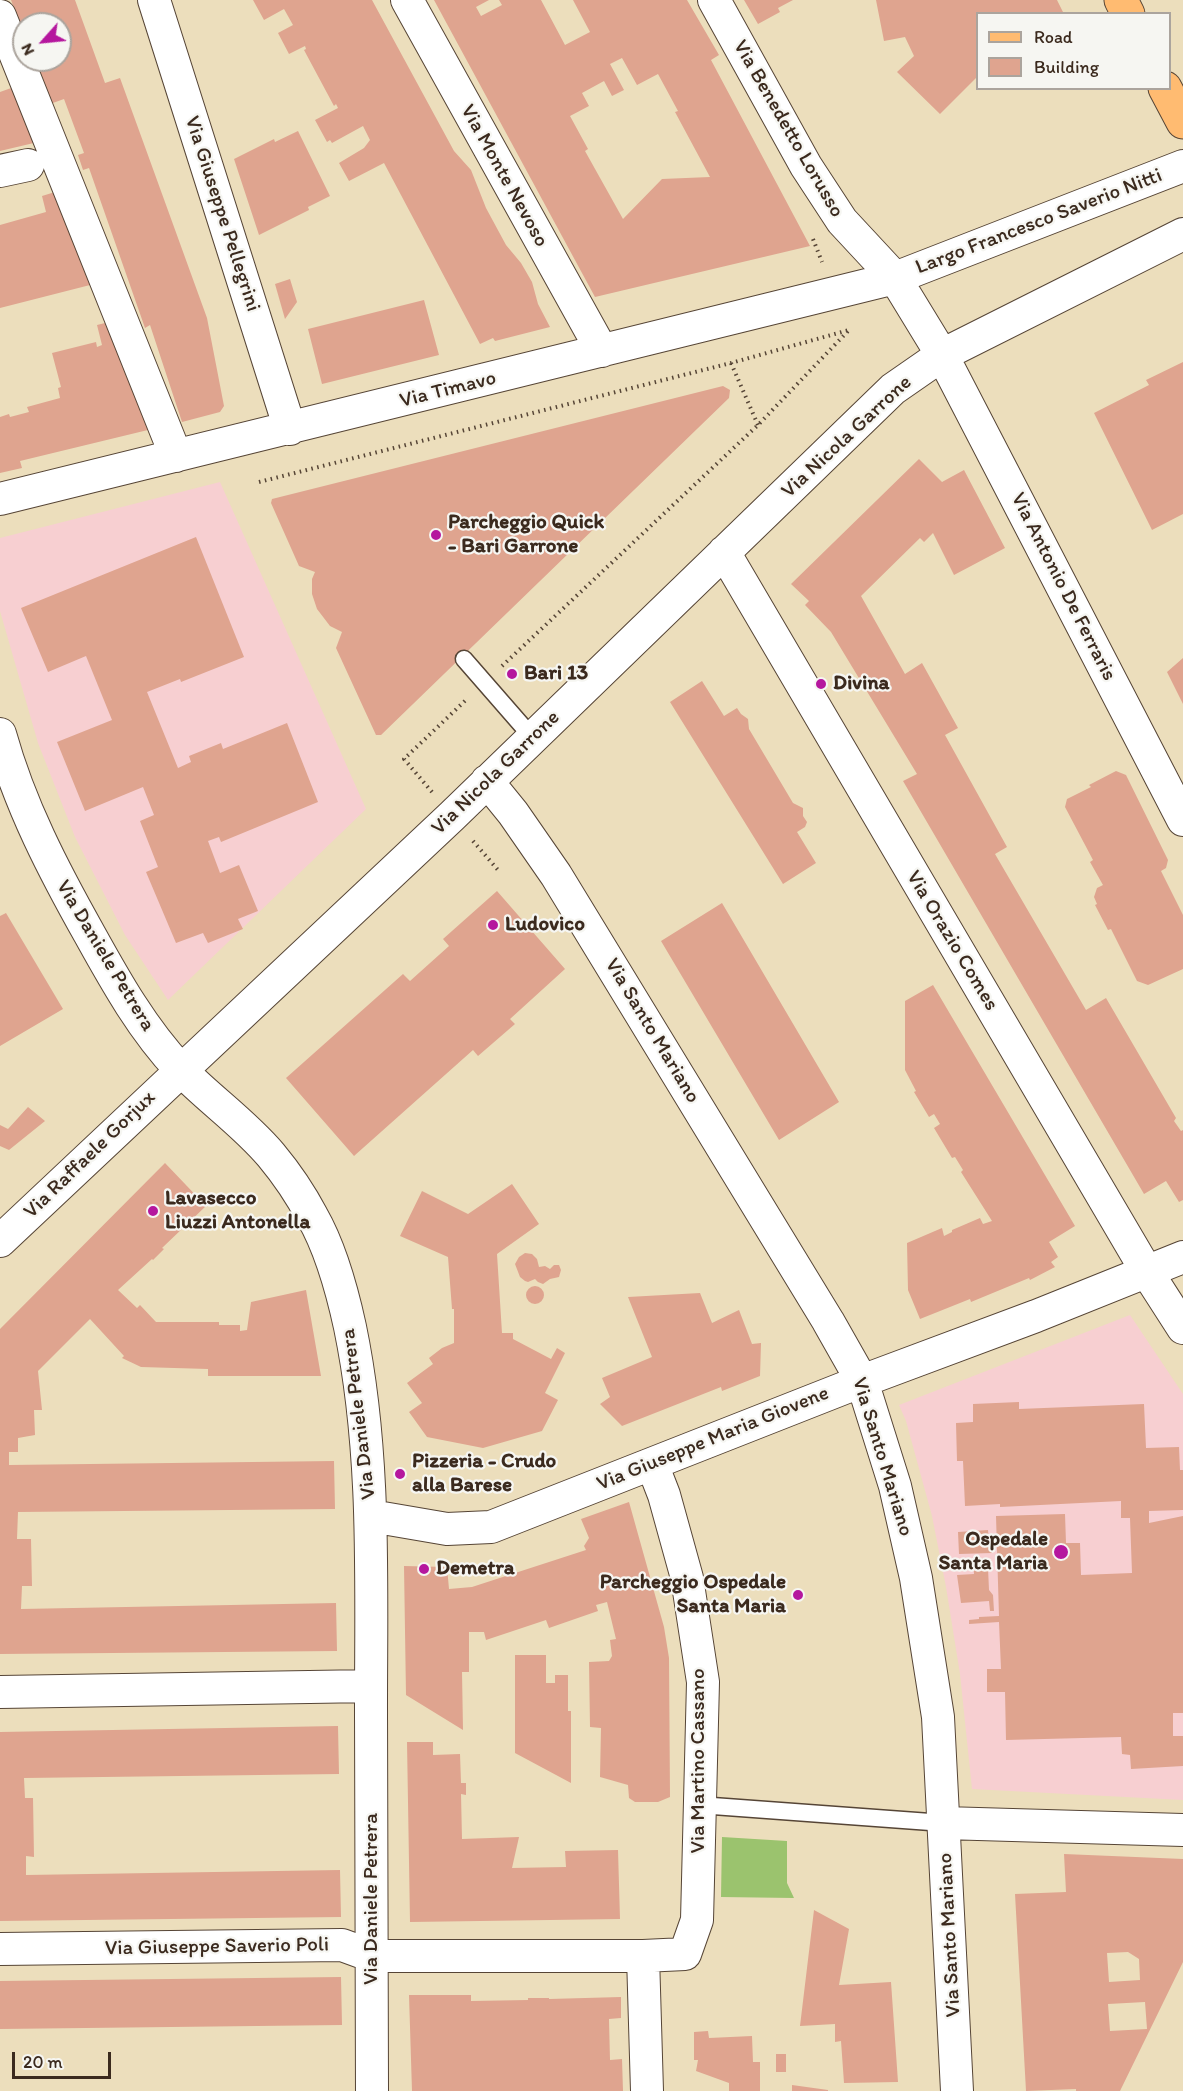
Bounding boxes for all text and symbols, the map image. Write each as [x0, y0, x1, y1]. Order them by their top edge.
north arrow [12, 12, 72, 72]
legend [976, 12, 1171, 90]
text: Road [1034, 26, 1073, 48]
street label: Via Benedetto Lorusso [727, 36, 849, 222]
text: N [16, 40, 38, 59]
text: Building [1034, 56, 1099, 78]
street label: Via Monte Nevoso [454, 100, 554, 252]
street label: Via Giuseppe Pellegrini [178, 113, 266, 315]
street label: Largo Francesco Saverio Nitti [912, 163, 1166, 281]
street label: Via Timavo [397, 366, 499, 414]
street label: Via Nicola Garrone [777, 370, 917, 504]
street label: Via Antonio De Ferraris [1005, 489, 1121, 685]
place label: Parcheggio Quick - Bari Garrone [448, 510, 604, 560]
marker: Parcheggio Quick - Bari Garrone [429, 528, 443, 542]
place label: Bari 13 [524, 661, 588, 687]
marker: Bari 13 [505, 667, 519, 681]
place label: Divina [833, 671, 889, 697]
marker: Divina [814, 677, 828, 691]
street label: Via Nicola Garrone [427, 705, 565, 841]
street label: Via Orazio Comes [900, 866, 1004, 1016]
street label: Via Daniele Petrera [50, 876, 160, 1036]
place label: Ludovico [505, 912, 585, 938]
marker: Ludovico [486, 918, 500, 932]
street label: Via Santo Mariano [599, 954, 705, 1108]
street label: Via Raffaele Gorjux [19, 1086, 161, 1224]
place label: Lavasecco Liuzzi Antonella [165, 1186, 310, 1236]
marker: Lavasecco Liuzzi Antonella [146, 1204, 160, 1218]
street label: Via Daniele Petrera [336, 1327, 382, 1501]
street label: Via Santo Mariano [846, 1375, 918, 1539]
street label: Via Giuseppe Maria Giovene [593, 1381, 833, 1497]
place label: Pizzeria - Crudo alla Barese [412, 1449, 556, 1499]
marker: Pizzeria - Crudo alla Barese [393, 1467, 407, 1481]
place label: Ospedale Santa Maria [938, 1527, 1048, 1577]
marker: Ospedale Santa Maria [1052, 1543, 1070, 1561]
place label: Demetra [436, 1556, 515, 1582]
marker: Demetra [417, 1562, 431, 1576]
place label: Parcheggio Ospedale Santa Maria [600, 1570, 786, 1620]
marker: Parcheggio Ospedale Santa Maria [791, 1588, 805, 1602]
street label: Via Martino Cassano [686, 1668, 712, 1854]
street label: Via Daniele Petrera [359, 1813, 385, 1985]
street label: Via Santo Mariano [933, 1852, 967, 2018]
street label: Via Giuseppe Saverio Poli [105, 1932, 329, 1962]
scale bar [15, 2040, 114, 2078]
text: 20 m [23, 2051, 63, 2073]

